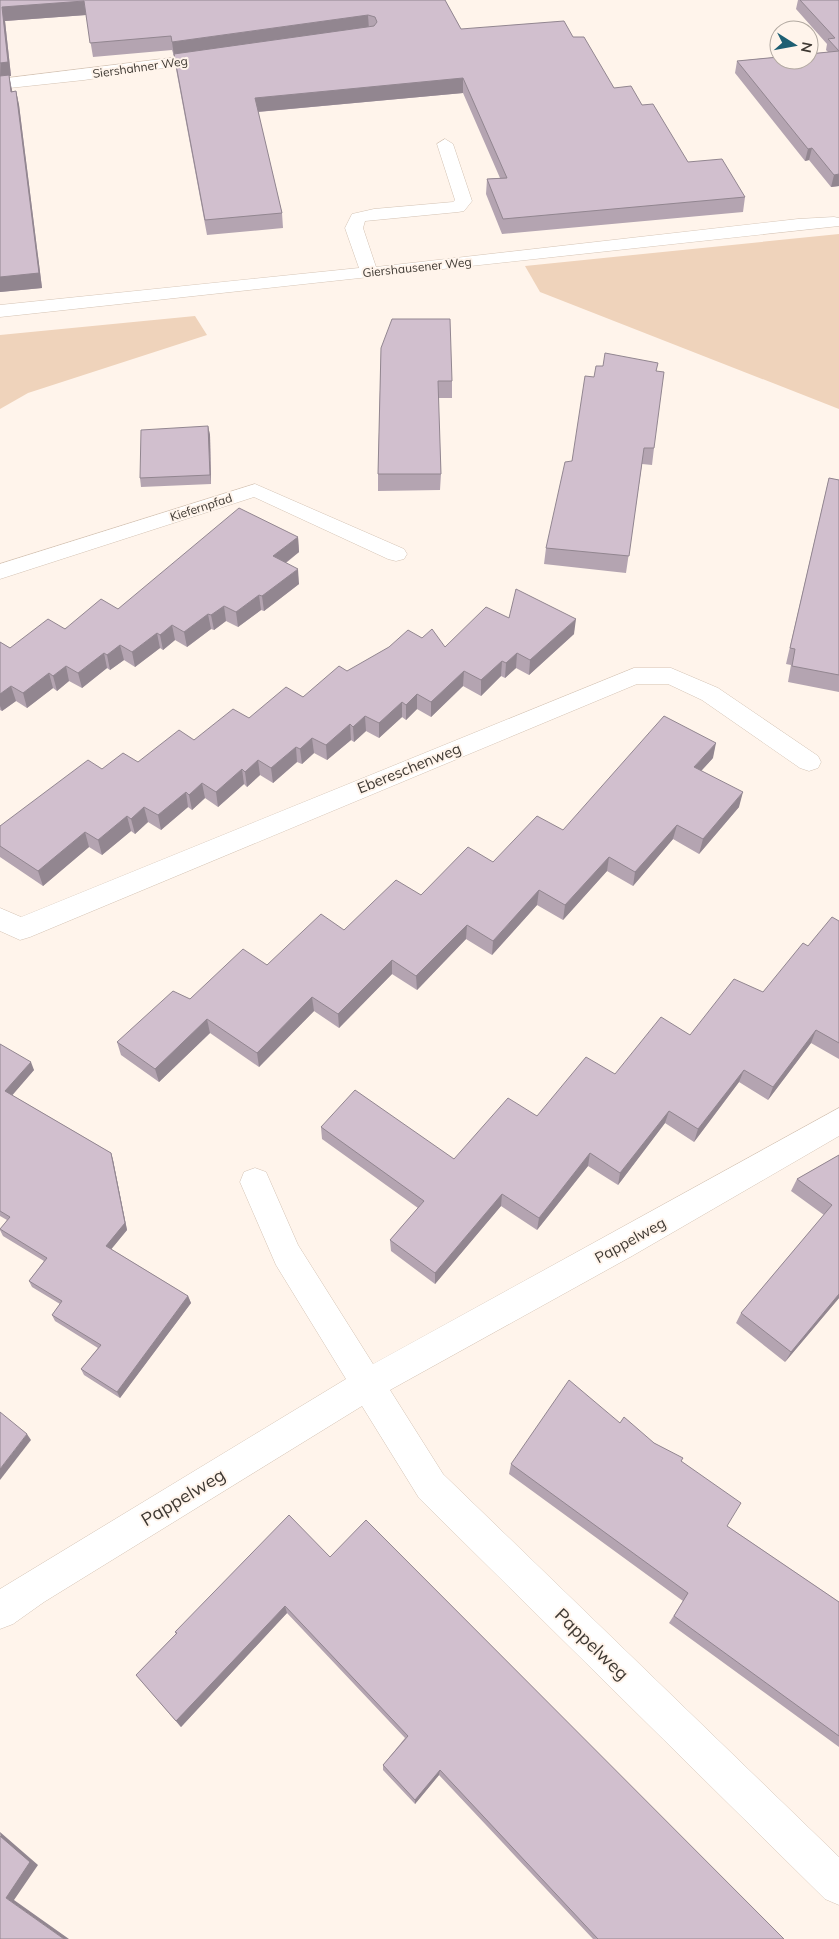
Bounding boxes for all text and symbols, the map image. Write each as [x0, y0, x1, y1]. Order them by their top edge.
north arrow [769, 20, 819, 70]
text: N [797, 41, 817, 54]
street label: Siershahner Weg [92, 53, 188, 81]
street label: Giershausener Weg [362, 254, 472, 280]
street label: Kiefernpfad [168, 490, 234, 524]
street label: Ebereschenweg [354, 739, 464, 797]
street label: Pappelweg [591, 1213, 669, 1267]
street label: Pappelweg [137, 1463, 229, 1531]
street label: Pappelweg [550, 1603, 634, 1685]

